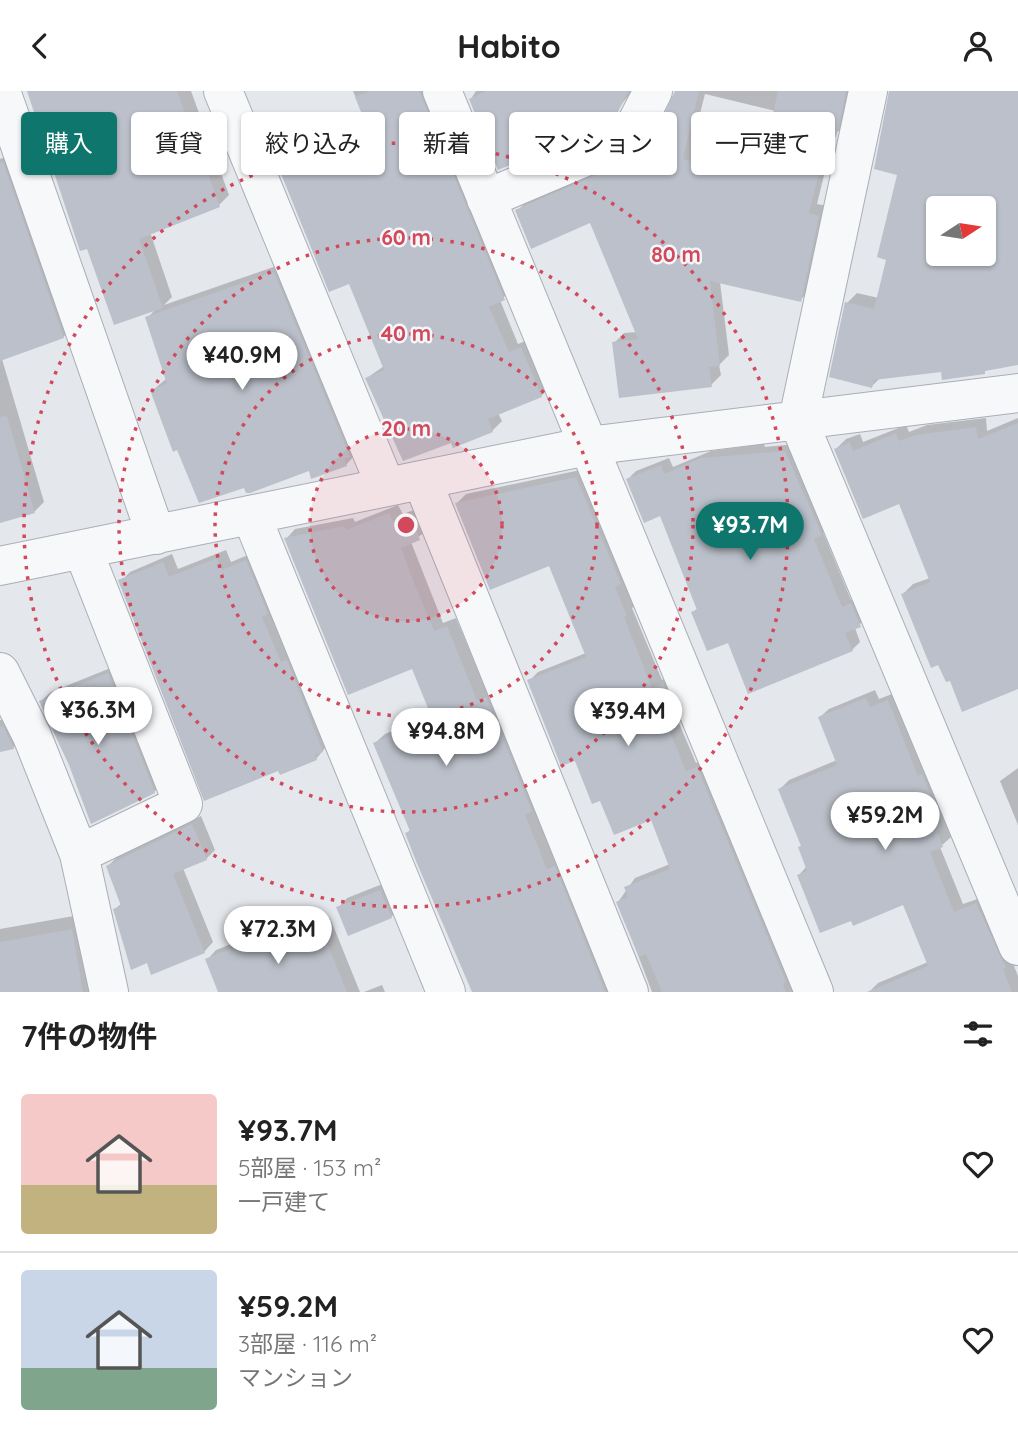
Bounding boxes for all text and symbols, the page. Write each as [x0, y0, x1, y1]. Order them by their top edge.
text: Habito [457, 26, 561, 66]
icon: back [21, 27, 59, 65]
icon: person [959, 27, 997, 65]
chip: 購入 [21, 112, 117, 175]
chip: 賃貸 [131, 112, 227, 175]
chip: 絞り込み [241, 112, 385, 175]
chip: 新着 [399, 112, 495, 175]
chip: マンション [509, 112, 677, 175]
chip: 一戸建て [691, 112, 835, 175]
north arrow [926, 196, 996, 266]
map controls [926, 196, 996, 266]
text: 60 m [381, 224, 431, 250]
text: 80 m [651, 241, 701, 267]
text: 40 m [381, 320, 431, 346]
pin: ¥40.9M [185, 333, 299, 392]
text: ¥40.9M [203, 340, 281, 369]
text: 20 m [381, 415, 431, 441]
pin: ¥93.7M [693, 503, 807, 562]
text: ¥93.7M [712, 510, 788, 539]
centre of rings [394, 513, 418, 537]
pin: ¥36.3M [41, 687, 155, 747]
pin: ¥39.4M [571, 689, 685, 748]
text: ¥36.3M [60, 695, 136, 724]
text: ¥39.4M [590, 696, 666, 725]
pin: ¥94.8M [389, 709, 503, 768]
text: ¥94.8M [407, 716, 485, 745]
pin: ¥59.2M [828, 793, 942, 852]
text: ¥59.2M [847, 800, 923, 829]
pin: ¥72.3M [221, 907, 335, 966]
text: ¥72.3M [240, 914, 316, 943]
icon: filters [959, 1015, 997, 1053]
text: 7件の物件 [21, 1017, 157, 1055]
text: ¥93.7M [238, 1111, 338, 1149]
icon: home [77, 1122, 161, 1206]
icon: heart [959, 1145, 997, 1183]
text: 5部屋 · 153 m² [238, 1153, 381, 1182]
text: 一戸建て [238, 1187, 330, 1216]
text: ¥59.2M [238, 1287, 338, 1325]
icon: home [77, 1298, 161, 1382]
icon: heart [959, 1321, 997, 1359]
text: 3部屋 · 116 m² [238, 1329, 377, 1358]
text: マンション [238, 1363, 353, 1392]

